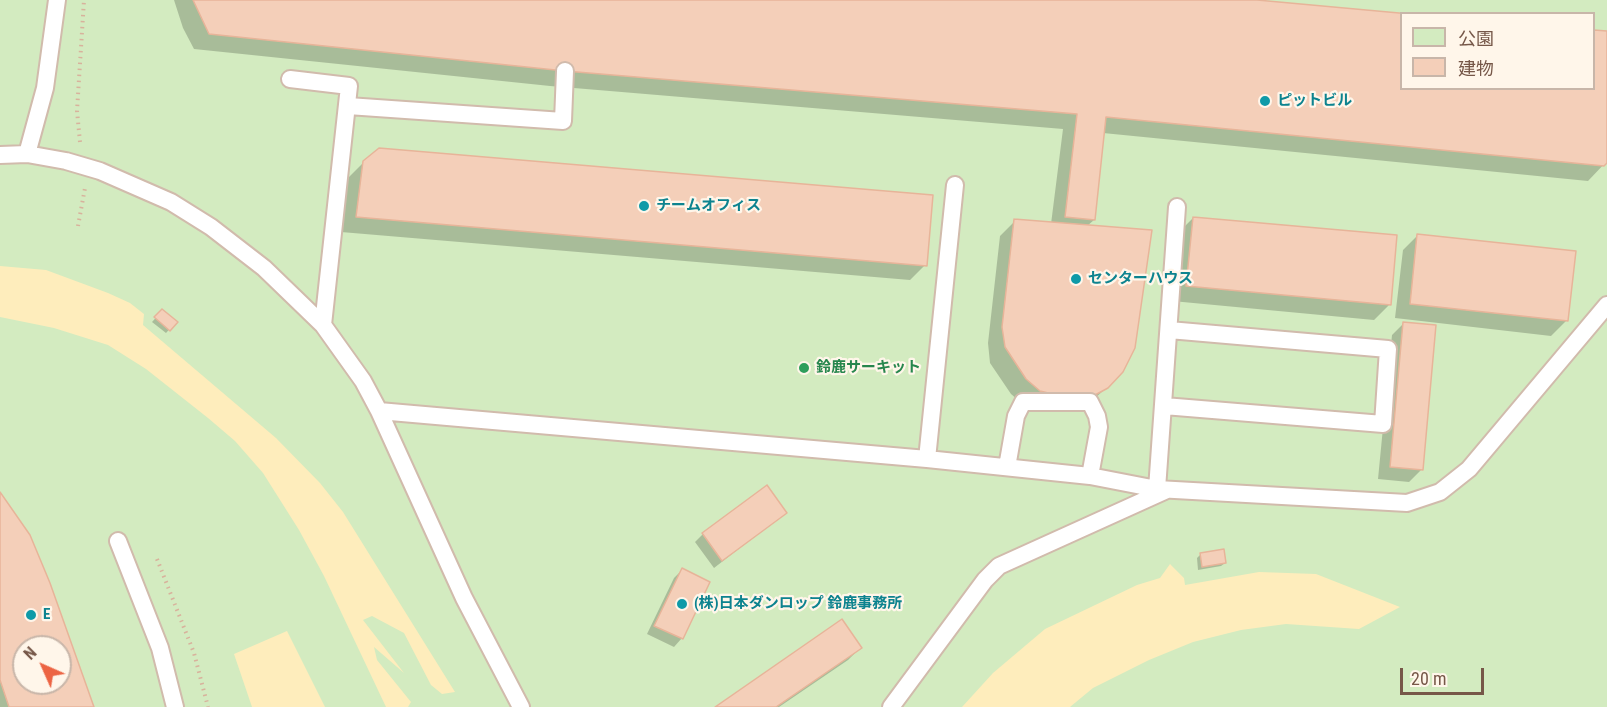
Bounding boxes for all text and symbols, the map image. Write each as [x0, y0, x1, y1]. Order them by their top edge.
legend [1400, 12, 1595, 90]
text: 公園 [1458, 28, 1494, 49]
text: 建物 [1458, 58, 1494, 79]
place label: ピットビル [1277, 92, 1352, 110]
marker: ピットビル [1258, 94, 1272, 108]
place label: チームオフィス [656, 197, 761, 215]
marker: チームオフィス [637, 199, 651, 213]
place label: センターハウス [1088, 270, 1193, 288]
marker: センターハウス [1069, 272, 1083, 286]
place label: 鈴鹿サーキット [816, 359, 921, 377]
marker: 鈴鹿サーキット [797, 361, 811, 375]
place label: (株)日本ダンロップ 鈴鹿事務所 [694, 595, 902, 613]
marker: (株)日本ダンロップ 鈴鹿事務所 [675, 597, 689, 611]
place label: E [43, 606, 50, 624]
marker: E [24, 608, 38, 622]
north arrow [12, 635, 72, 695]
text: N [20, 643, 41, 664]
scale bar [1403, 656, 1487, 694]
text: 20 m [1411, 668, 1446, 689]

